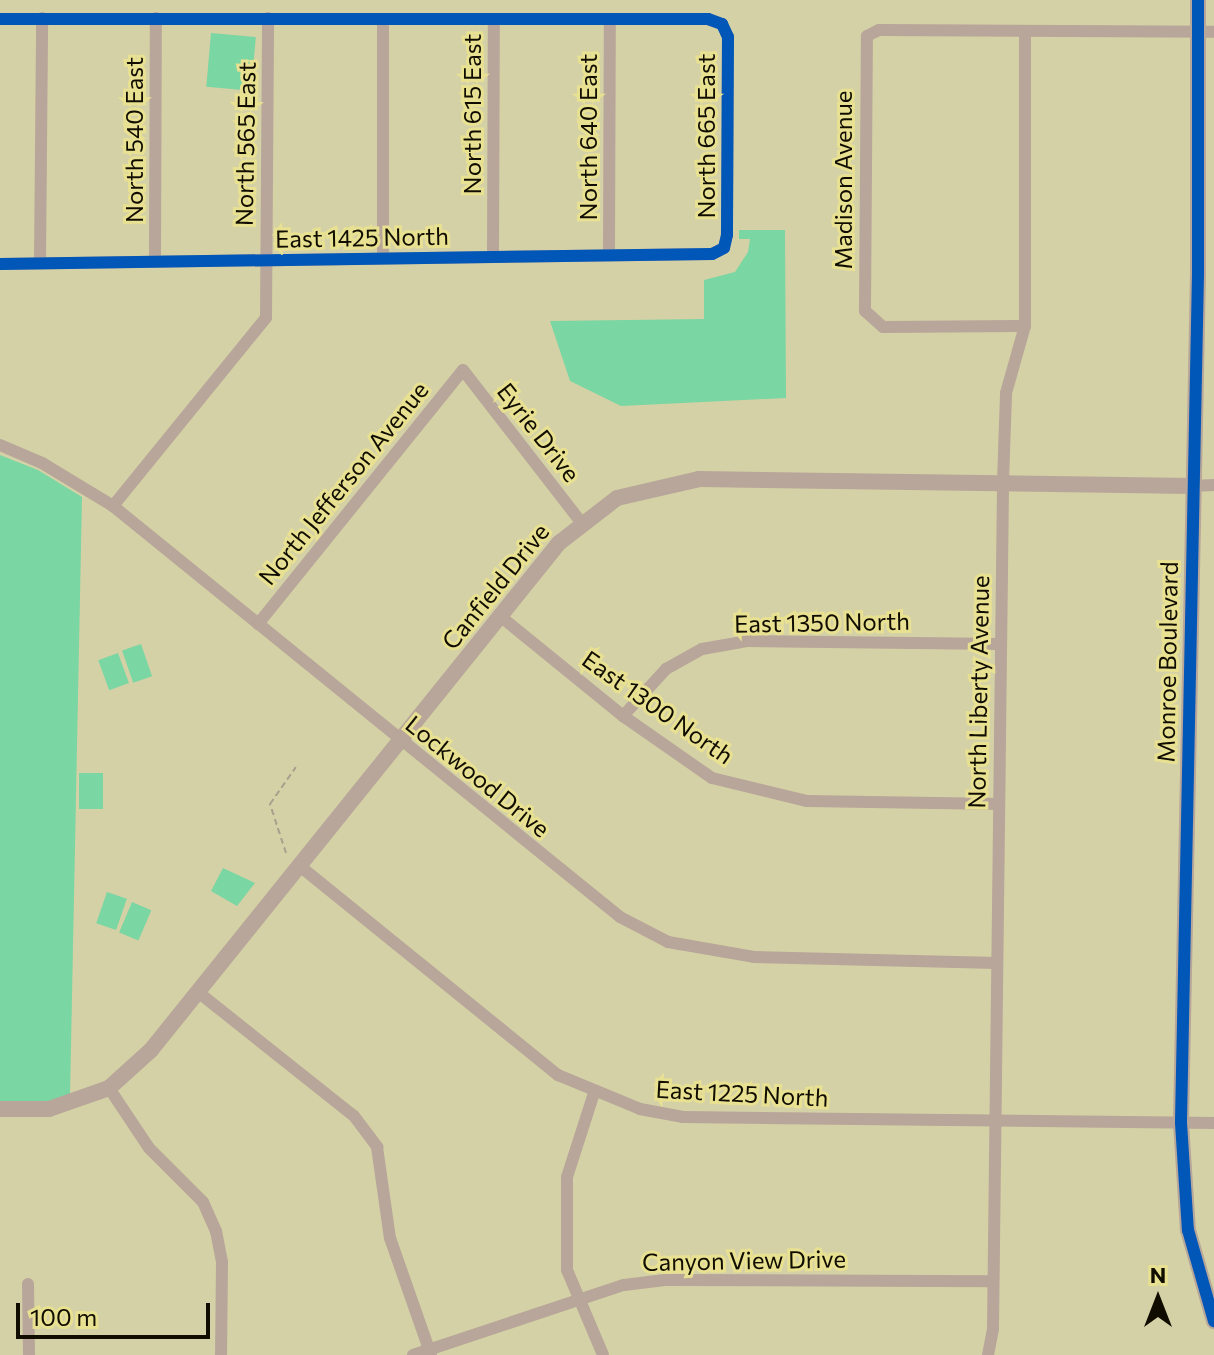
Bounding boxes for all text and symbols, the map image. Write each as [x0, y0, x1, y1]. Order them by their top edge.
street label: North 615 East [458, 34, 486, 194]
street label: North 665 East [692, 53, 720, 219]
street label: North 640 East [574, 54, 602, 220]
street label: North 540 East [120, 57, 148, 223]
street label: North 565 East [229, 62, 261, 226]
street label: Madison Avenue [829, 91, 857, 269]
street label: East 1425 North [275, 221, 449, 253]
street label: North Jefferson Avenue [252, 376, 434, 590]
street label: Eyrie Drive [492, 377, 586, 487]
street label: Canfield Drive [435, 517, 555, 655]
street label: Monroe Boulevard [1151, 561, 1183, 763]
street label: North Liberty Avenue [962, 575, 994, 809]
street label: East 1350 North [734, 606, 910, 638]
street label: East 1300 North [577, 644, 739, 770]
street label: Lockwood Drive [400, 709, 556, 843]
street label: East 1225 North [655, 1074, 829, 1112]
street label: Canyon View Drive [642, 1244, 846, 1276]
north arrow [1118, 1259, 1198, 1339]
text: N [1150, 1261, 1166, 1288]
scale bar [20, 1287, 214, 1337]
text: 100 m [30, 1302, 97, 1331]

